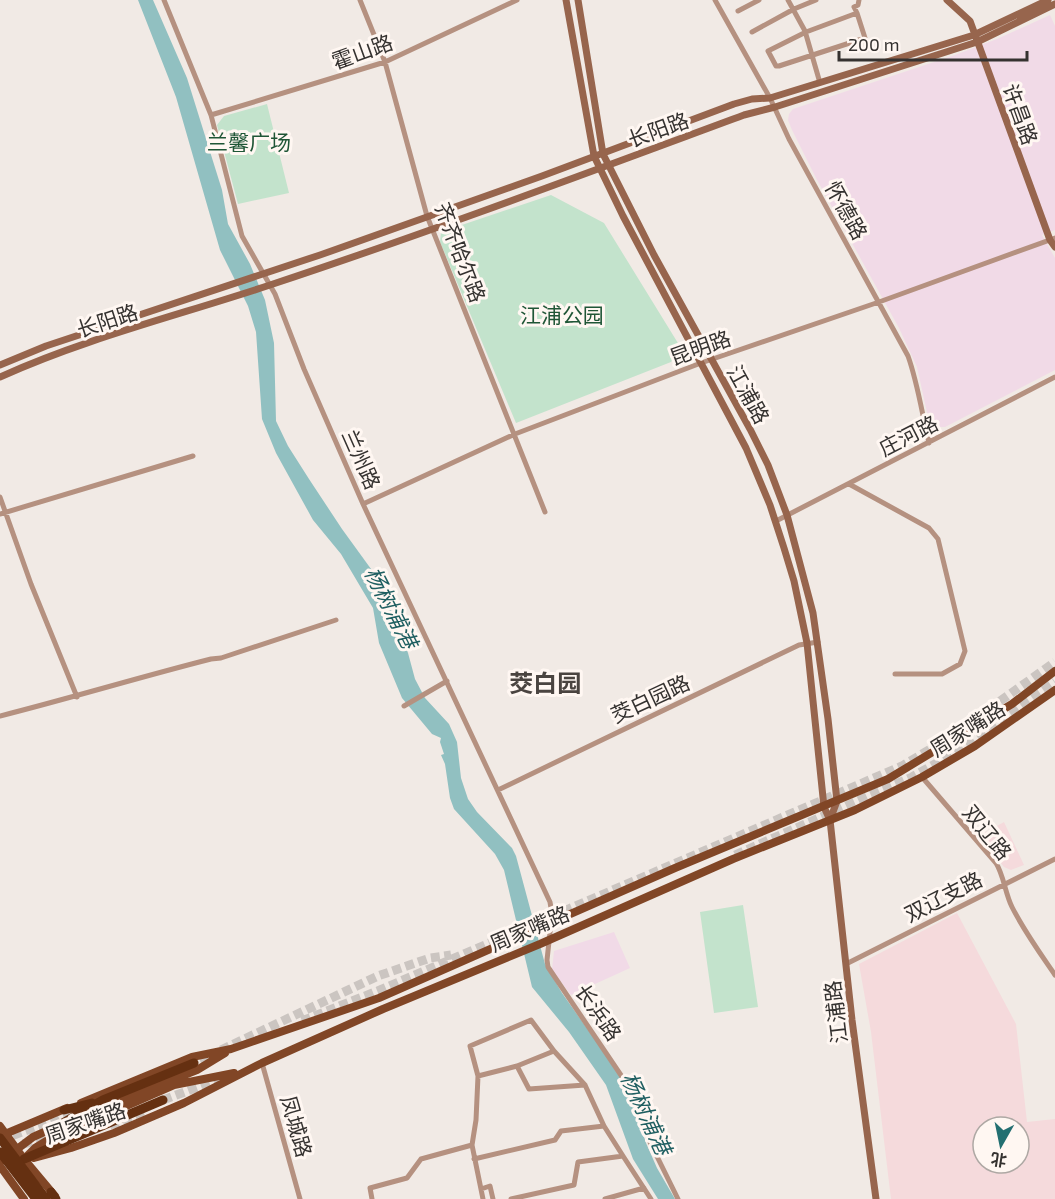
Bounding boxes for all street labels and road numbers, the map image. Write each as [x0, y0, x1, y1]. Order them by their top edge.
street label: 霍山路 [328, 28, 396, 74]
street label: 许昌路 [998, 80, 1044, 148]
street label: 长阳路 [624, 106, 692, 152]
street label: 怀德路 [821, 176, 873, 244]
street label: 齐齐哈尔路 [431, 199, 491, 305]
street label: 长阳路 [73, 298, 141, 342]
street label: 昆明路 [666, 324, 734, 370]
street label: 江浦路 [723, 360, 775, 428]
street label: 庄河路 [874, 410, 942, 460]
street label: 兰州路 [338, 425, 386, 493]
street label: 茭白园路 [607, 669, 693, 727]
street label: 周家嘴路 [925, 695, 1009, 761]
street label: 双辽路 [958, 800, 1018, 864]
street label: 双辽支路 [900, 866, 986, 926]
street label: 周家嘴路 [485, 900, 573, 956]
street label: 长浜路 [571, 979, 627, 1045]
street label: 江浦路 [819, 979, 851, 1045]
street label: 凤城路 [276, 1092, 318, 1160]
street label: 周家嘴路 [41, 1097, 129, 1147]

